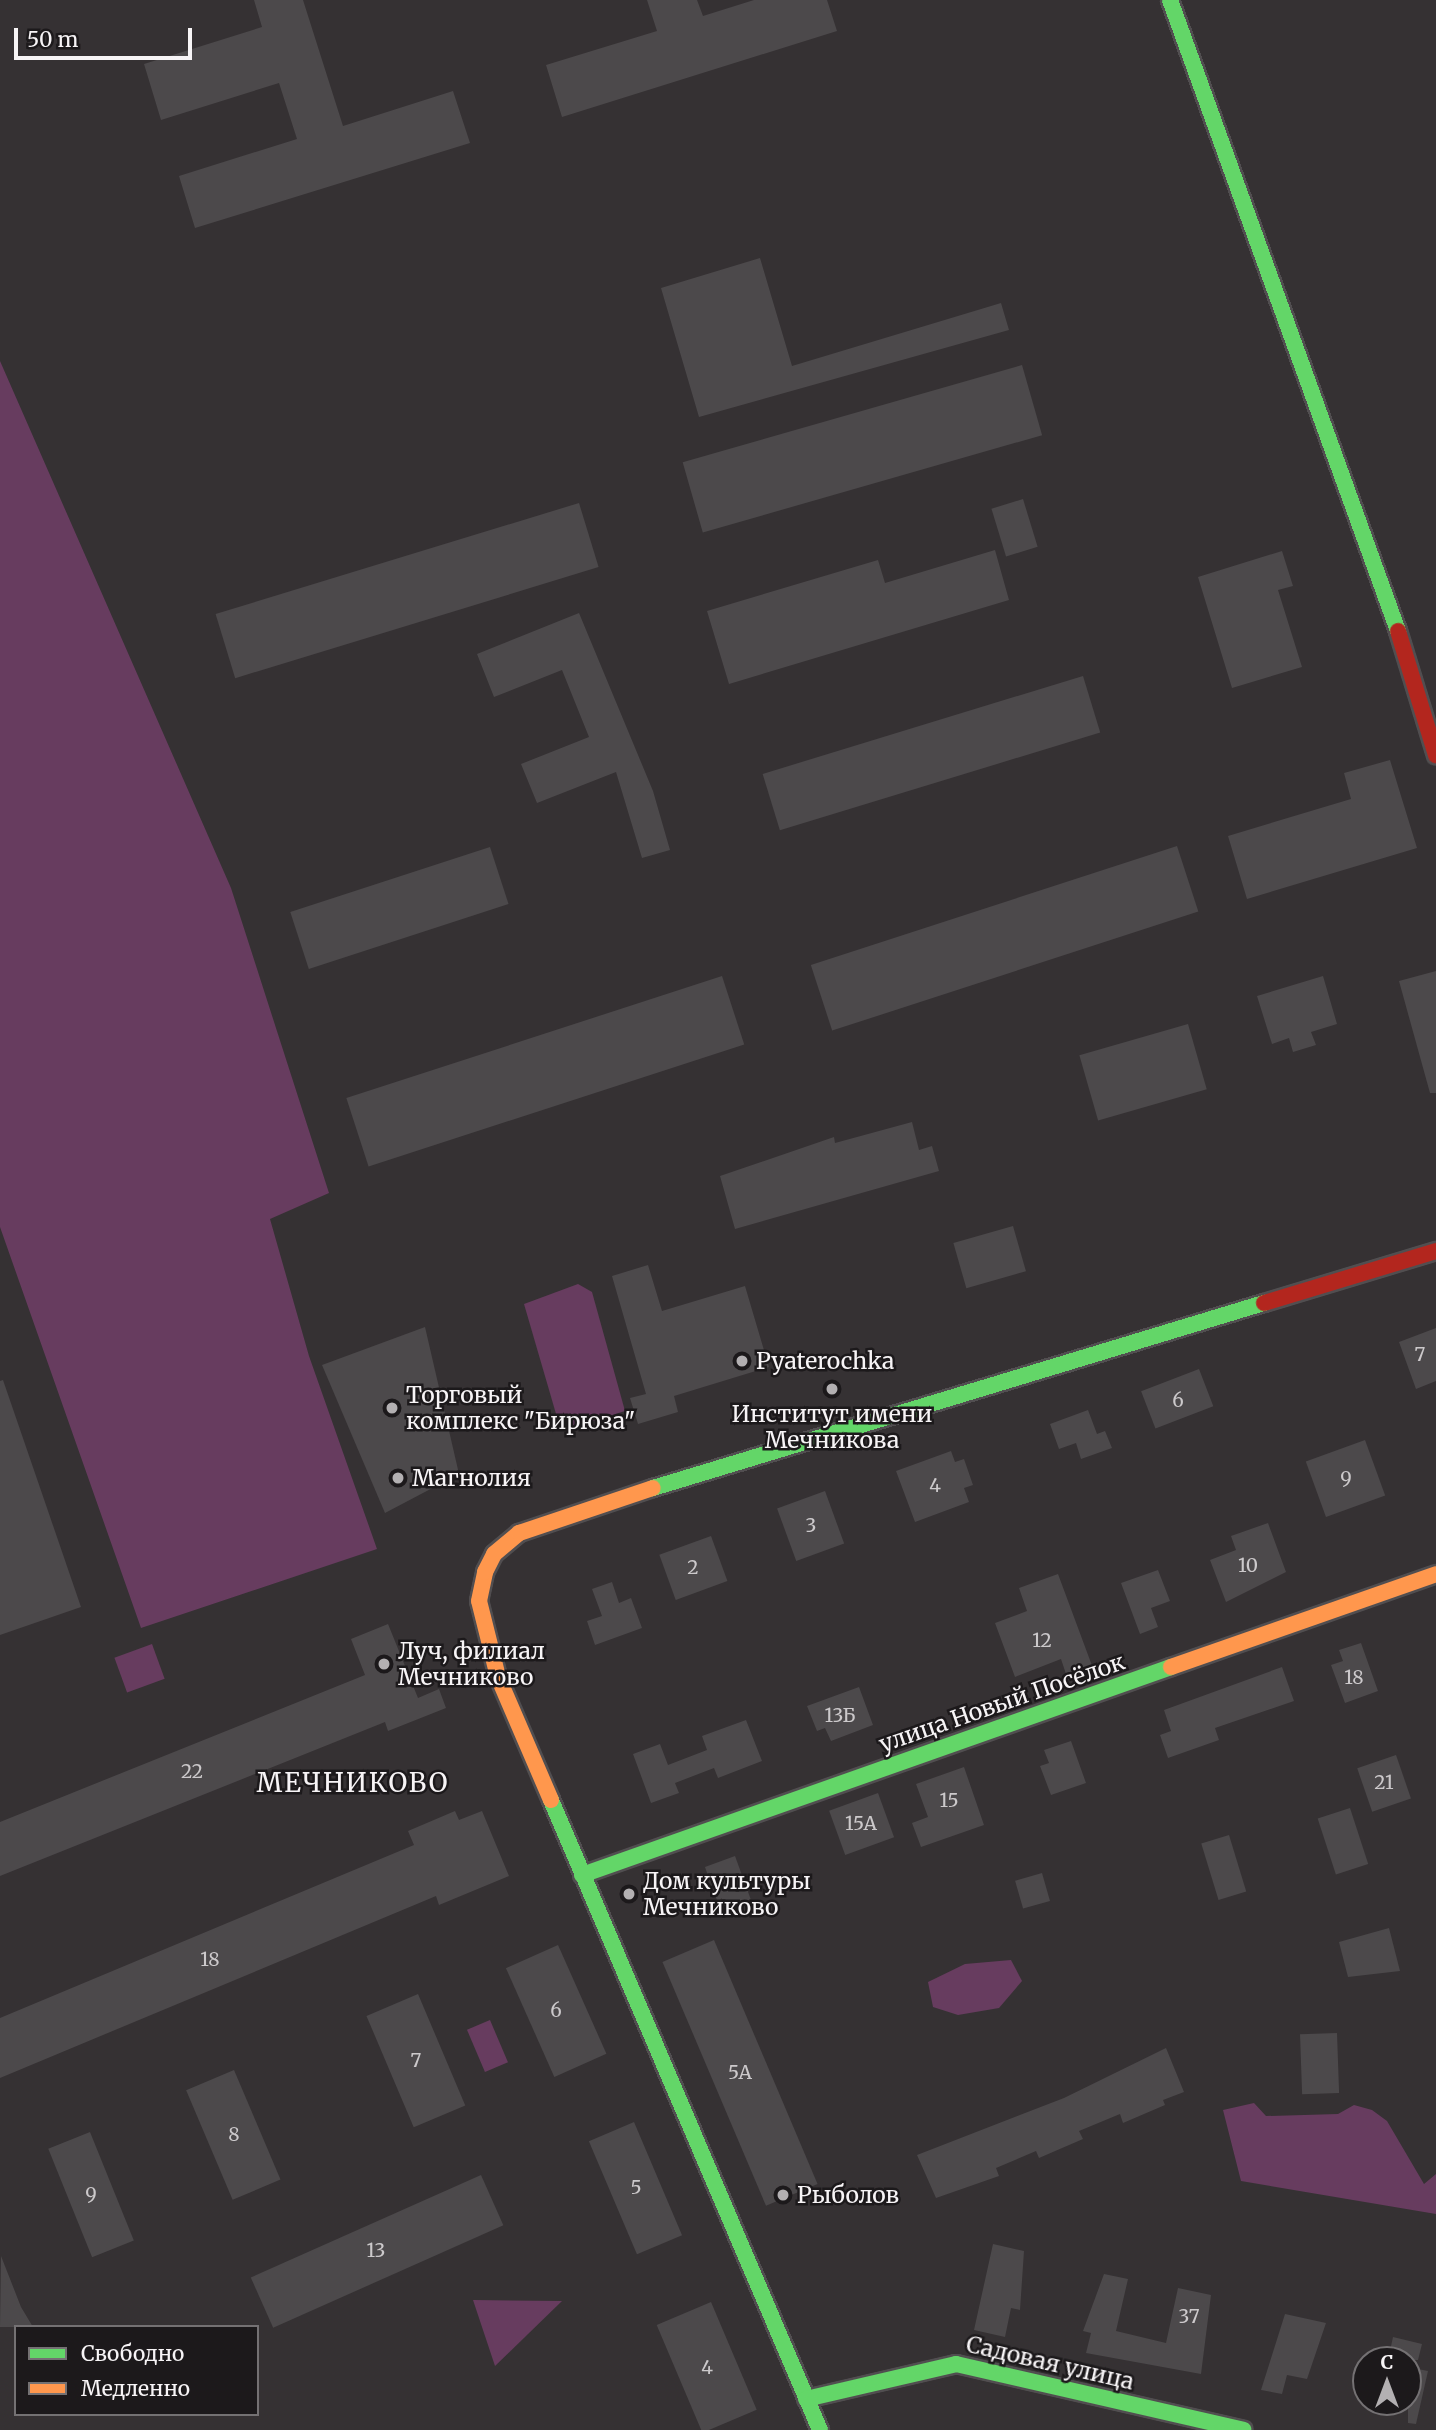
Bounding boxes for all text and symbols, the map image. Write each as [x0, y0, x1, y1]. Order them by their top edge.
scale bar [18, 14, 196, 58]
text: 50 m [27, 26, 78, 53]
house number: 7 [1415, 1344, 1425, 1366]
place label: Pyaterochka [756, 1347, 894, 1375]
marker: Pyaterochka [734, 1353, 750, 1369]
place label: Торговый комплекс "Бирюза" [406, 1381, 635, 1435]
marker: Институт имени Мечникова [824, 1381, 840, 1397]
house number: 6 [1172, 1390, 1184, 1412]
marker: Торговый комплекс "Бирюза" [384, 1400, 400, 1416]
place label: Институт имени Мечникова [732, 1400, 932, 1454]
place label: Магнолия [412, 1464, 531, 1492]
house number: 9 [1340, 1468, 1352, 1490]
marker: Магнолия [390, 1470, 406, 1486]
house number: 4 [929, 1475, 941, 1497]
house number: 3 [806, 1515, 816, 1537]
house number: 10 [1238, 1555, 1258, 1577]
house number: 2 [687, 1557, 699, 1579]
house number: 12 [1032, 1630, 1052, 1652]
place label: Луч, филиал Мечниково [398, 1637, 545, 1691]
street label: улица Новый Посёлок [875, 1648, 1129, 1758]
marker: Луч, филиал Мечниково [376, 1656, 392, 1672]
house number: 18 [1344, 1667, 1364, 1689]
house number: 13Б [824, 1705, 856, 1727]
house number: 22 [181, 1761, 203, 1783]
district label: МЕЧНИКОВО [258, 1767, 448, 1799]
house number: 21 [1374, 1772, 1394, 1794]
house number: 15 [939, 1790, 959, 1812]
house number: 15А [845, 1813, 877, 1835]
place label: Дом культуры Мечниково [643, 1867, 811, 1921]
marker: Дом культуры Мечниково [621, 1886, 637, 1902]
house number: 18 [200, 1949, 220, 1971]
house number: 6 [550, 2000, 562, 2022]
house number: 7 [411, 2050, 421, 2072]
house number: 5А [728, 2062, 752, 2084]
house number: 8 [228, 2124, 240, 2146]
house number: 5 [630, 2177, 642, 2199]
place label: Рыболов [797, 2181, 899, 2209]
house number: 9 [85, 2184, 97, 2206]
marker: Рыболов [775, 2187, 791, 2203]
house number: 13 [367, 2240, 385, 2262]
house number: 37 [1178, 2306, 1200, 2328]
legend [14, 2325, 259, 2416]
street label: Садовая улица [963, 2330, 1137, 2396]
text: Свободно [81, 2340, 184, 2367]
north arrow [1352, 2346, 1422, 2416]
text: С [1381, 2350, 1393, 2374]
house number: 4 [701, 2357, 713, 2379]
text: Медленно [81, 2375, 190, 2402]

